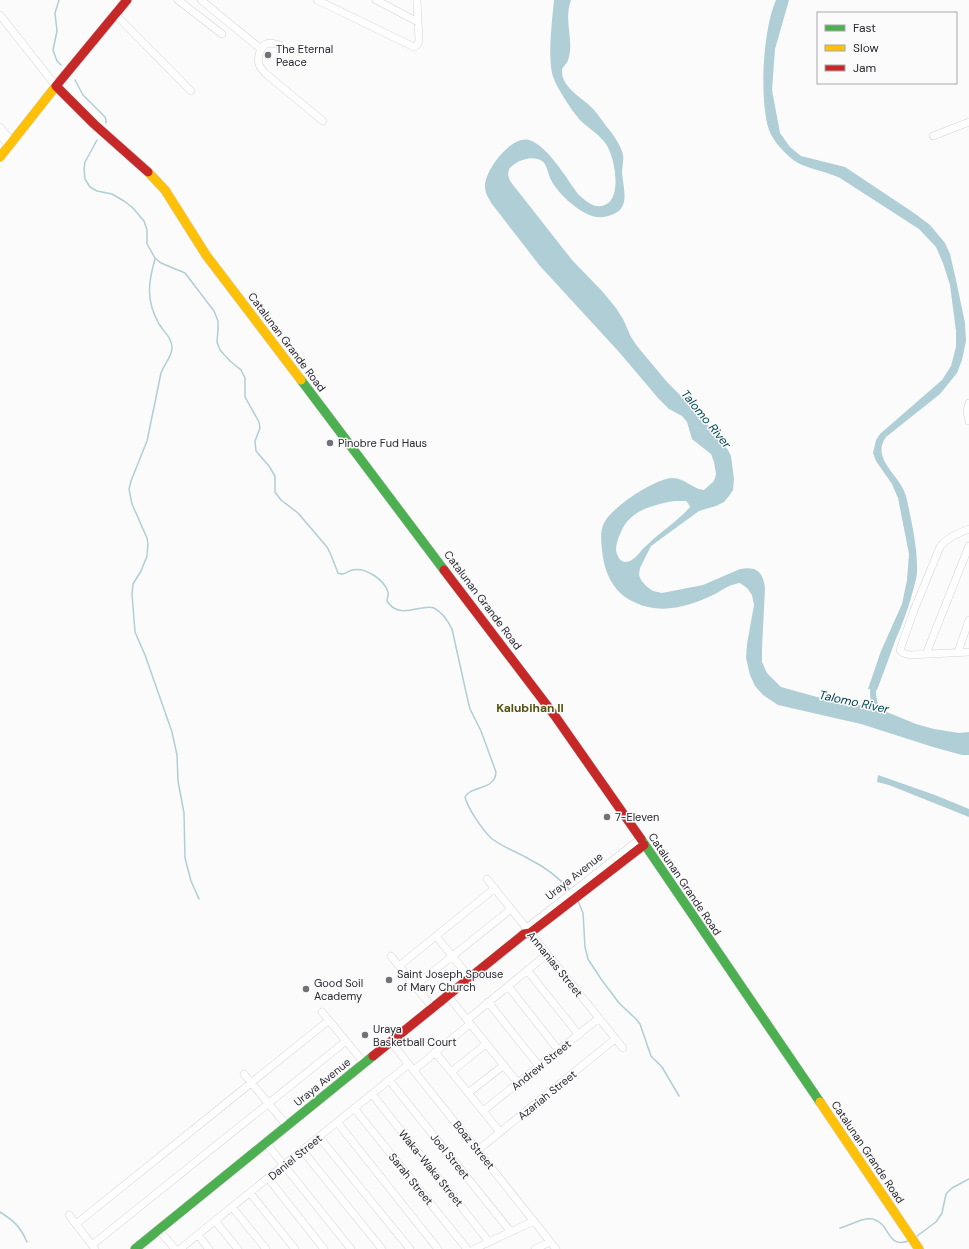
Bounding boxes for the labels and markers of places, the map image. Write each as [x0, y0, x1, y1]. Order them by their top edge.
place label: The Eternal Peace [276, 42, 333, 69]
marker: The Eternal Peace [263, 50, 273, 60]
place label: Pinobre Fud Haus [338, 436, 427, 450]
marker: Pinobre Fud Haus [325, 438, 335, 448]
place label: 7-Eleven [615, 810, 659, 824]
marker: 7-Eleven [602, 812, 612, 822]
place label: Saint Joseph Spouse of Mary Church [397, 967, 503, 994]
marker: Saint Joseph Spouse of Mary Church [384, 975, 394, 985]
place label: Good Soil Academy [314, 976, 363, 1003]
marker: Good Soil Academy [301, 984, 311, 994]
place label: Uraya Basketball Court [373, 1022, 456, 1049]
marker: Uraya Basketball Court [360, 1030, 370, 1040]

